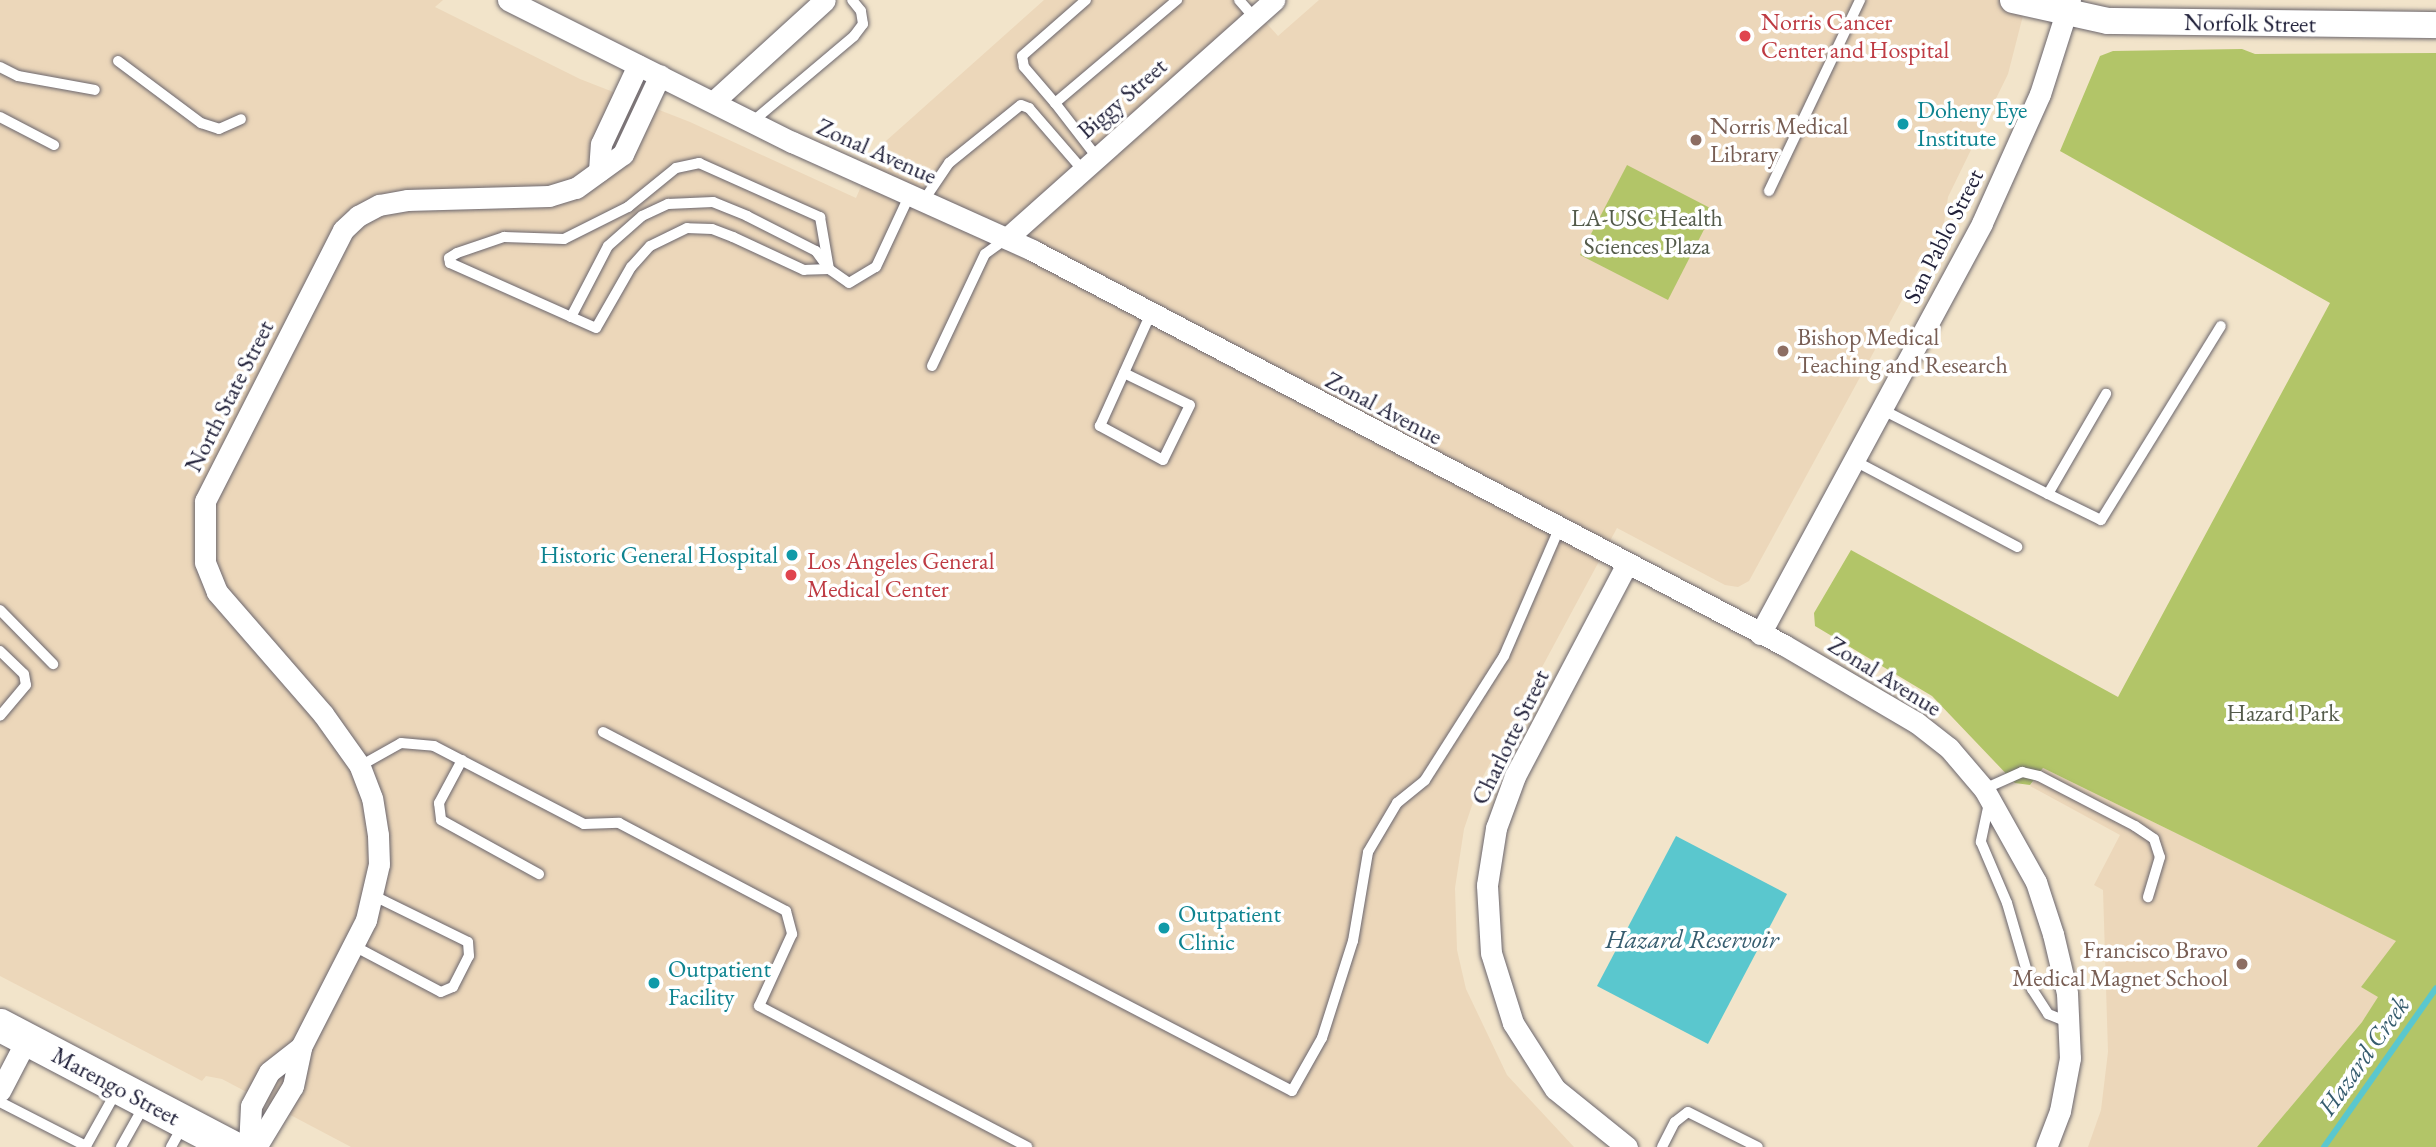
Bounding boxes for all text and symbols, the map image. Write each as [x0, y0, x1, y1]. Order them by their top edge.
street label: Norfolk Street [2184, 7, 2316, 39]
place label: Norris Cancer Center and Hospital [1761, 8, 1949, 64]
marker: Norris Cancer Center and Hospital [1735, 26, 1755, 46]
street label: Biggy Street [1071, 51, 1173, 145]
place label: Doheny Eye Institute [1917, 96, 2027, 152]
street label: Zonal Avenue [813, 112, 941, 190]
place label: Norris Medical Library [1710, 112, 1848, 168]
marker: Doheny Eye Institute [1895, 116, 1911, 132]
marker: Norris Medical Library [1688, 132, 1704, 148]
street label: San Pablo Street [1897, 164, 1989, 308]
park label: LA-USC Health Sciences Plaza [1571, 204, 1723, 260]
street label: North State Street [178, 315, 280, 477]
place label: Bishop Medical Teaching and Research [1797, 323, 2008, 379]
marker: Bishop Medical Teaching and Research [1775, 343, 1791, 359]
street label: Zonal Avenue [1321, 365, 1447, 451]
place label: Historic General Hospital [540, 541, 778, 569]
marker: Historic General Hospital [784, 547, 800, 563]
place label: Los Angeles General Medical Center [807, 547, 994, 603]
marker: Los Angeles General Medical Center [781, 565, 801, 585]
street label: Zonal Avenue [1823, 630, 1947, 722]
street label: Charlotte Street [1465, 665, 1555, 809]
park label: Hazard Park [2226, 699, 2340, 727]
place label: Outpatient Clinic [1178, 900, 1281, 956]
marker: Outpatient Clinic [1156, 920, 1172, 936]
water label: Hazard Reservoir [1605, 924, 1779, 956]
place label: Francisco Bravo Medical Magnet School [2012, 936, 2228, 992]
place label: Outpatient Facility [668, 955, 771, 1011]
marker: Francisco Bravo Medical Magnet School [2234, 956, 2250, 972]
marker: Outpatient Facility [646, 975, 662, 991]
water label: Hazard Creek [2312, 990, 2416, 1122]
street label: Marengo Street [47, 1040, 185, 1132]

